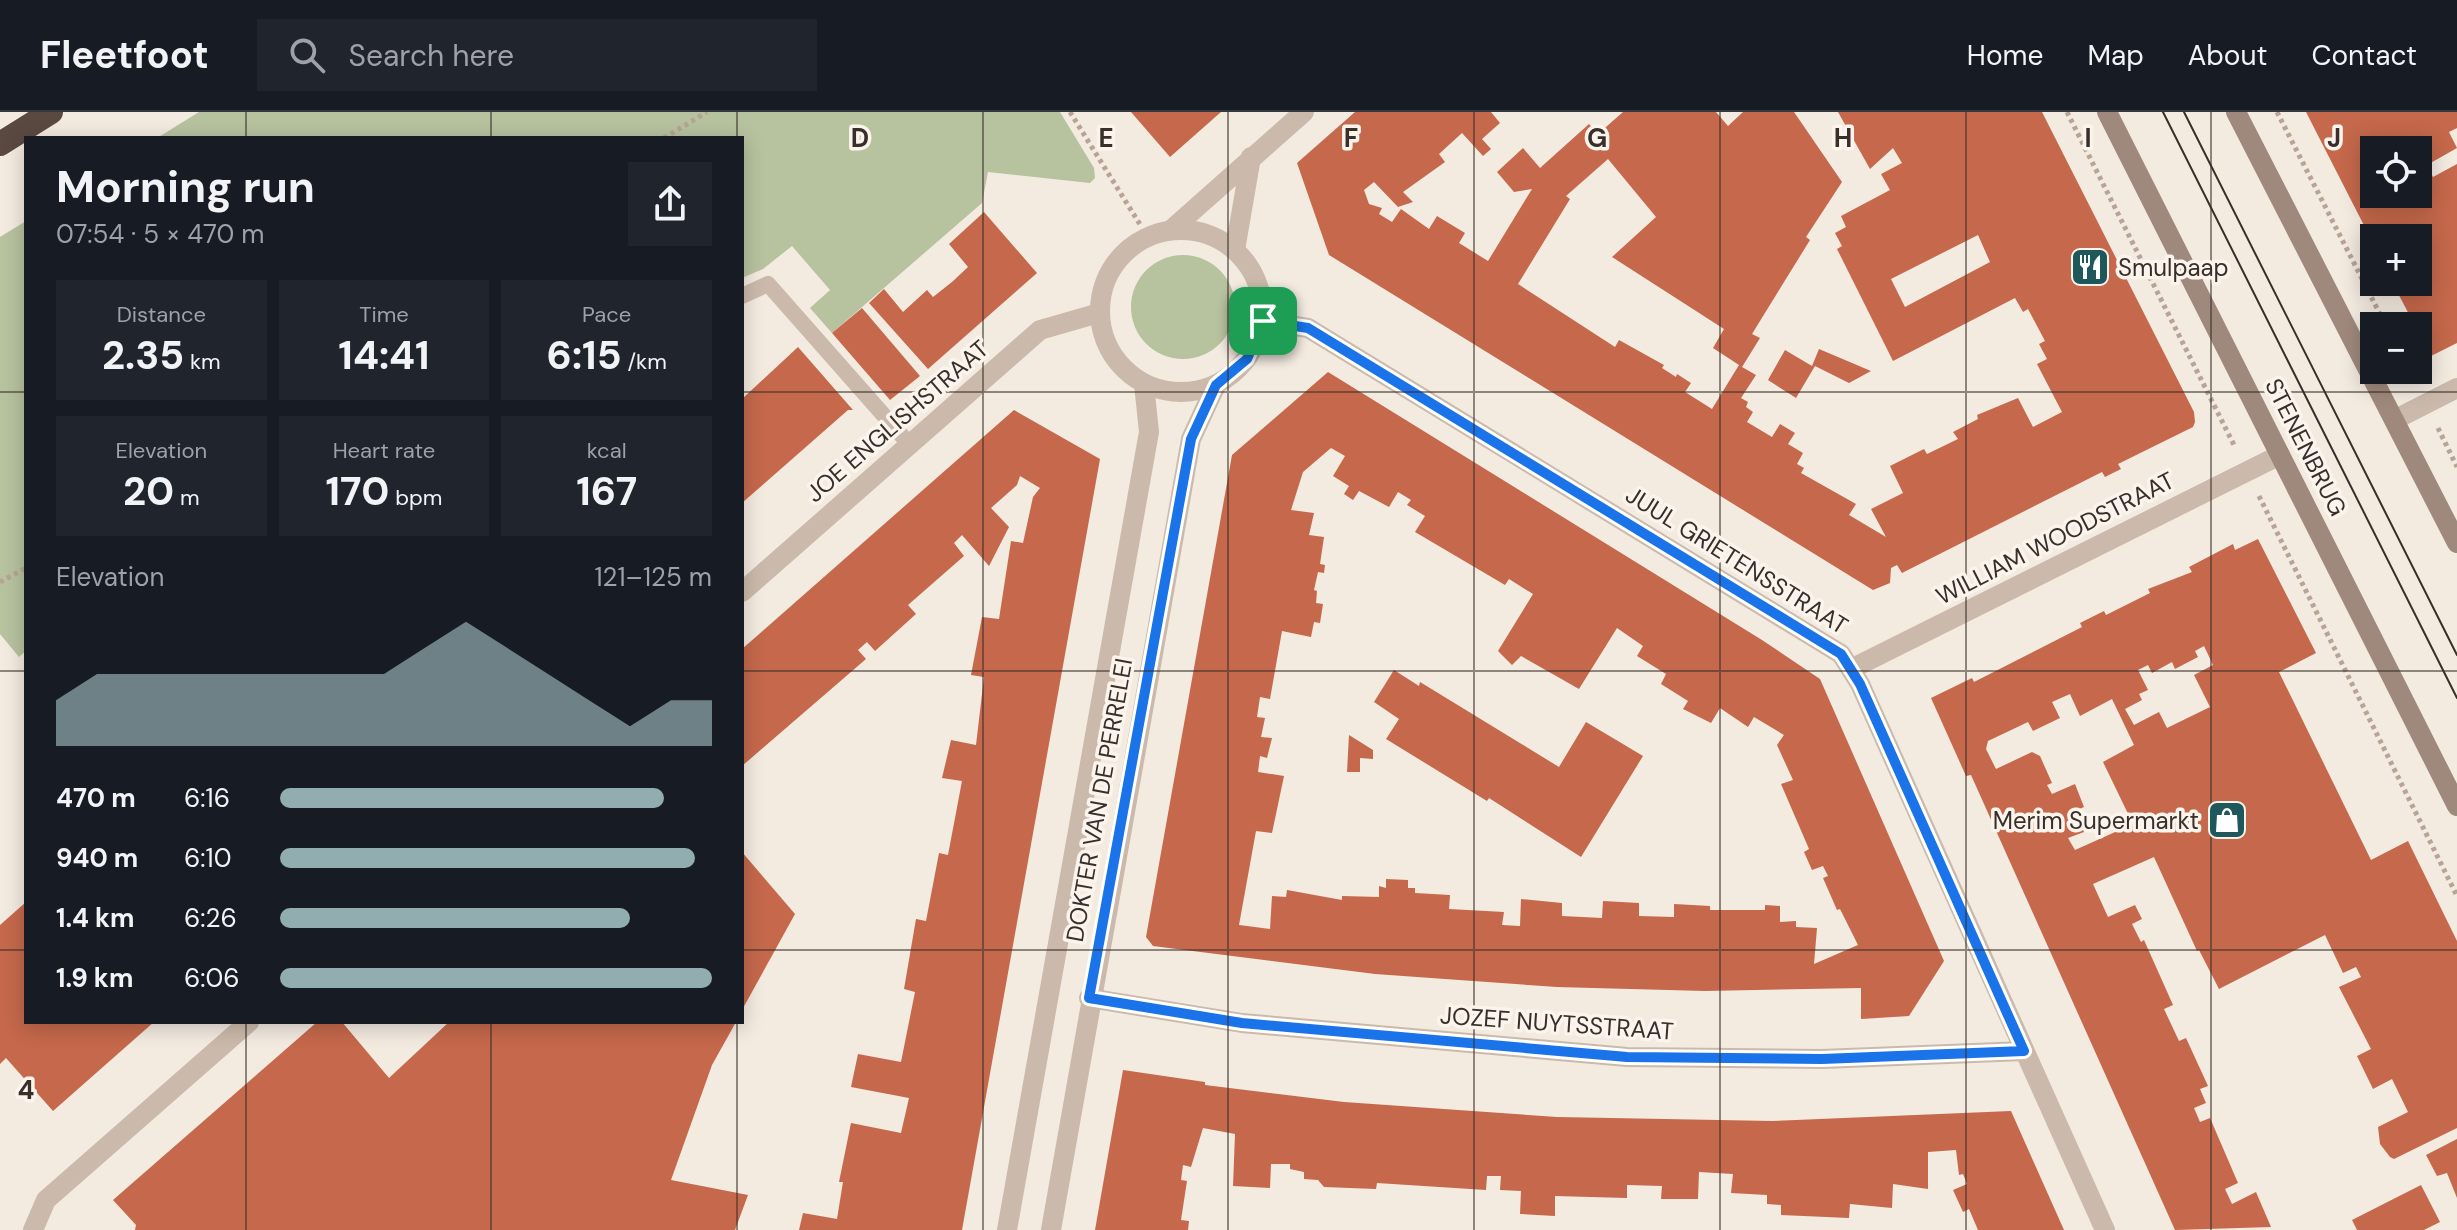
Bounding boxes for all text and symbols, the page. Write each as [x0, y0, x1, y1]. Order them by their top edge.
search box [257, 19, 817, 91]
text: Fleetfoot [40, 30, 209, 80]
icon: search [285, 33, 329, 77]
text: Search here [349, 36, 514, 75]
text: Home [1967, 37, 2043, 74]
text: Map [2087, 37, 2144, 74]
text: About [2188, 37, 2267, 74]
text: Contact [2311, 37, 2417, 74]
text: D [851, 121, 869, 155]
text: E [1098, 121, 1114, 155]
text: F [1344, 121, 1358, 155]
text: G [1587, 121, 1607, 155]
text: H [1834, 121, 1852, 155]
text: I [2084, 121, 2092, 155]
text: J [2327, 121, 2341, 155]
map controls [2360, 136, 2432, 384]
button: locate [2360, 136, 2432, 208]
text: Morning run [56, 158, 315, 216]
button: share [628, 162, 712, 246]
text: 07:54 · 5 × 470 m [56, 217, 264, 251]
button: + [2360, 224, 2432, 296]
restaurant icon: Smulpaap [2069, 246, 2111, 288]
place label: Smulpaap [2118, 252, 2229, 283]
pin [1229, 287, 1297, 355]
icon: arrive [1241, 299, 1285, 343]
text: Distance [117, 300, 206, 329]
text: Time [359, 300, 409, 329]
text: Pace [582, 300, 631, 329]
button: − [2360, 312, 2432, 384]
text: 2.35 [102, 329, 184, 381]
text: 14:41 [338, 329, 430, 381]
text: 6:15 [547, 329, 622, 381]
street label: JOE ENGLISHSTRAAT [799, 333, 995, 509]
text: km [184, 347, 221, 376]
text: /km [622, 347, 667, 376]
street label: STENENBRUG [2258, 373, 2354, 521]
text: Elevation [115, 436, 207, 465]
text: Heart rate [333, 436, 435, 465]
text: kcal [587, 436, 627, 465]
street label: WILLIAM WOODSTRAAT [1931, 464, 2179, 612]
text: 20 [123, 465, 174, 517]
text: 170 [326, 465, 389, 517]
text: 167 [576, 465, 637, 517]
street label: JUUL GRIETENSSTRAAT [1620, 479, 1854, 641]
text: m [174, 483, 200, 512]
text: bpm [389, 483, 442, 512]
text: Elevation [56, 560, 164, 594]
text: 121–125 m [594, 560, 712, 594]
street label: DOKTER VAN DE PERRELEI [1059, 656, 1139, 944]
text: 470 m [56, 781, 136, 815]
text: 6:16 [184, 781, 230, 815]
shop icon: Merim Supermarkt [2206, 799, 2248, 841]
place label: Merim Supermarkt [1993, 805, 2199, 836]
text: 940 m [56, 841, 138, 875]
text: 6:10 [184, 841, 231, 875]
text: 1.4 km [56, 901, 135, 935]
text: 6:26 [184, 901, 237, 935]
text: 1.9 km [56, 961, 133, 995]
text: 6:06 [184, 961, 240, 995]
street label: JOZEF NUYTSSTRAAT [1439, 999, 1675, 1047]
text: 4 [18, 1073, 34, 1107]

